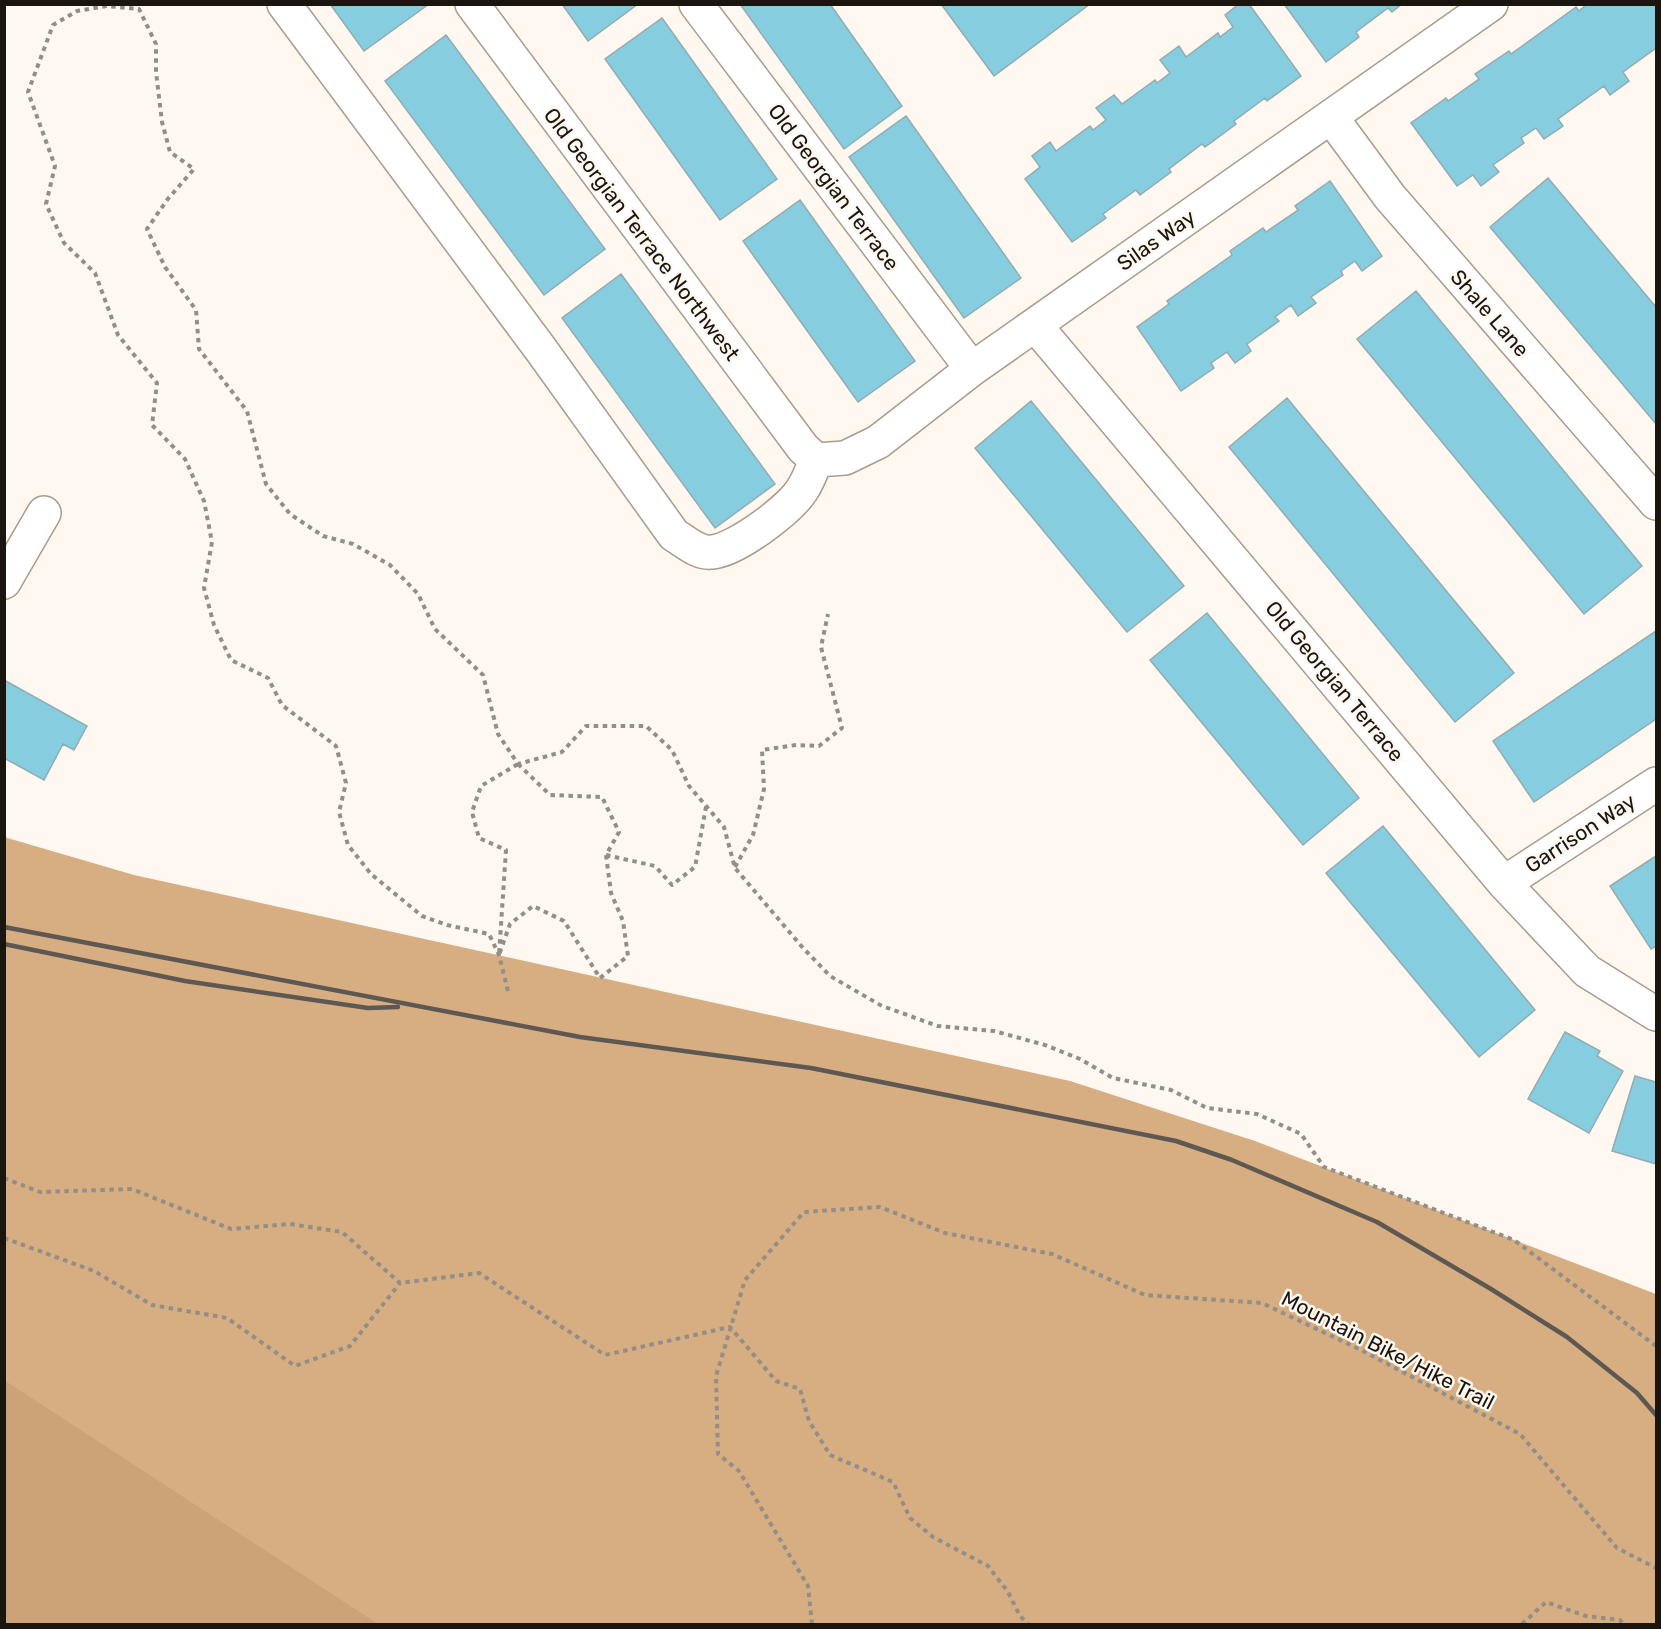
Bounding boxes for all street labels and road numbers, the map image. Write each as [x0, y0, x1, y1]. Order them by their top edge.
street label: Old Georgian Terrace [763, 99, 905, 275]
street label: Old Georgian Terrace Northwest [539, 103, 745, 365]
street label: Silas Way [1112, 204, 1200, 276]
street label: Shale Lane [1445, 264, 1535, 362]
street label: Old Georgian Terrace [1260, 596, 1410, 766]
street label: Garrison Way [1520, 788, 1640, 878]
street label: Mountain Bike/Hike Trail [1277, 1285, 1499, 1415]

